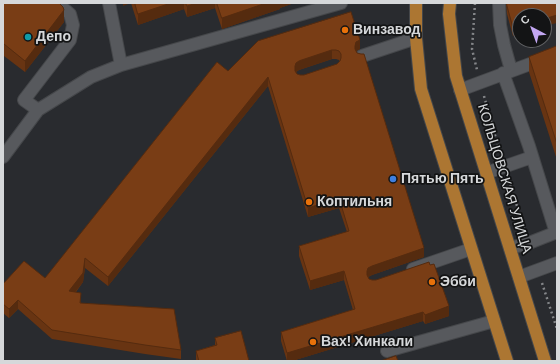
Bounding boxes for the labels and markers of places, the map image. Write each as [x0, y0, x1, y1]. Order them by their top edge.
place label: Винзавод [353, 22, 420, 38]
marker: Винзавод [340, 25, 350, 35]
place label: Депо [36, 29, 71, 45]
marker: Депо [23, 32, 33, 42]
place label: Пятью Пять [401, 171, 484, 187]
marker: Пятью Пять [388, 174, 398, 184]
place label: Коптильня [317, 194, 392, 210]
marker: Коптильня [304, 197, 314, 207]
place label: Эбби [440, 274, 476, 290]
marker: Эбби [427, 277, 437, 287]
place label: Вах! Хинкали [321, 334, 413, 350]
marker: Вах! Хинкали [308, 337, 318, 347]

